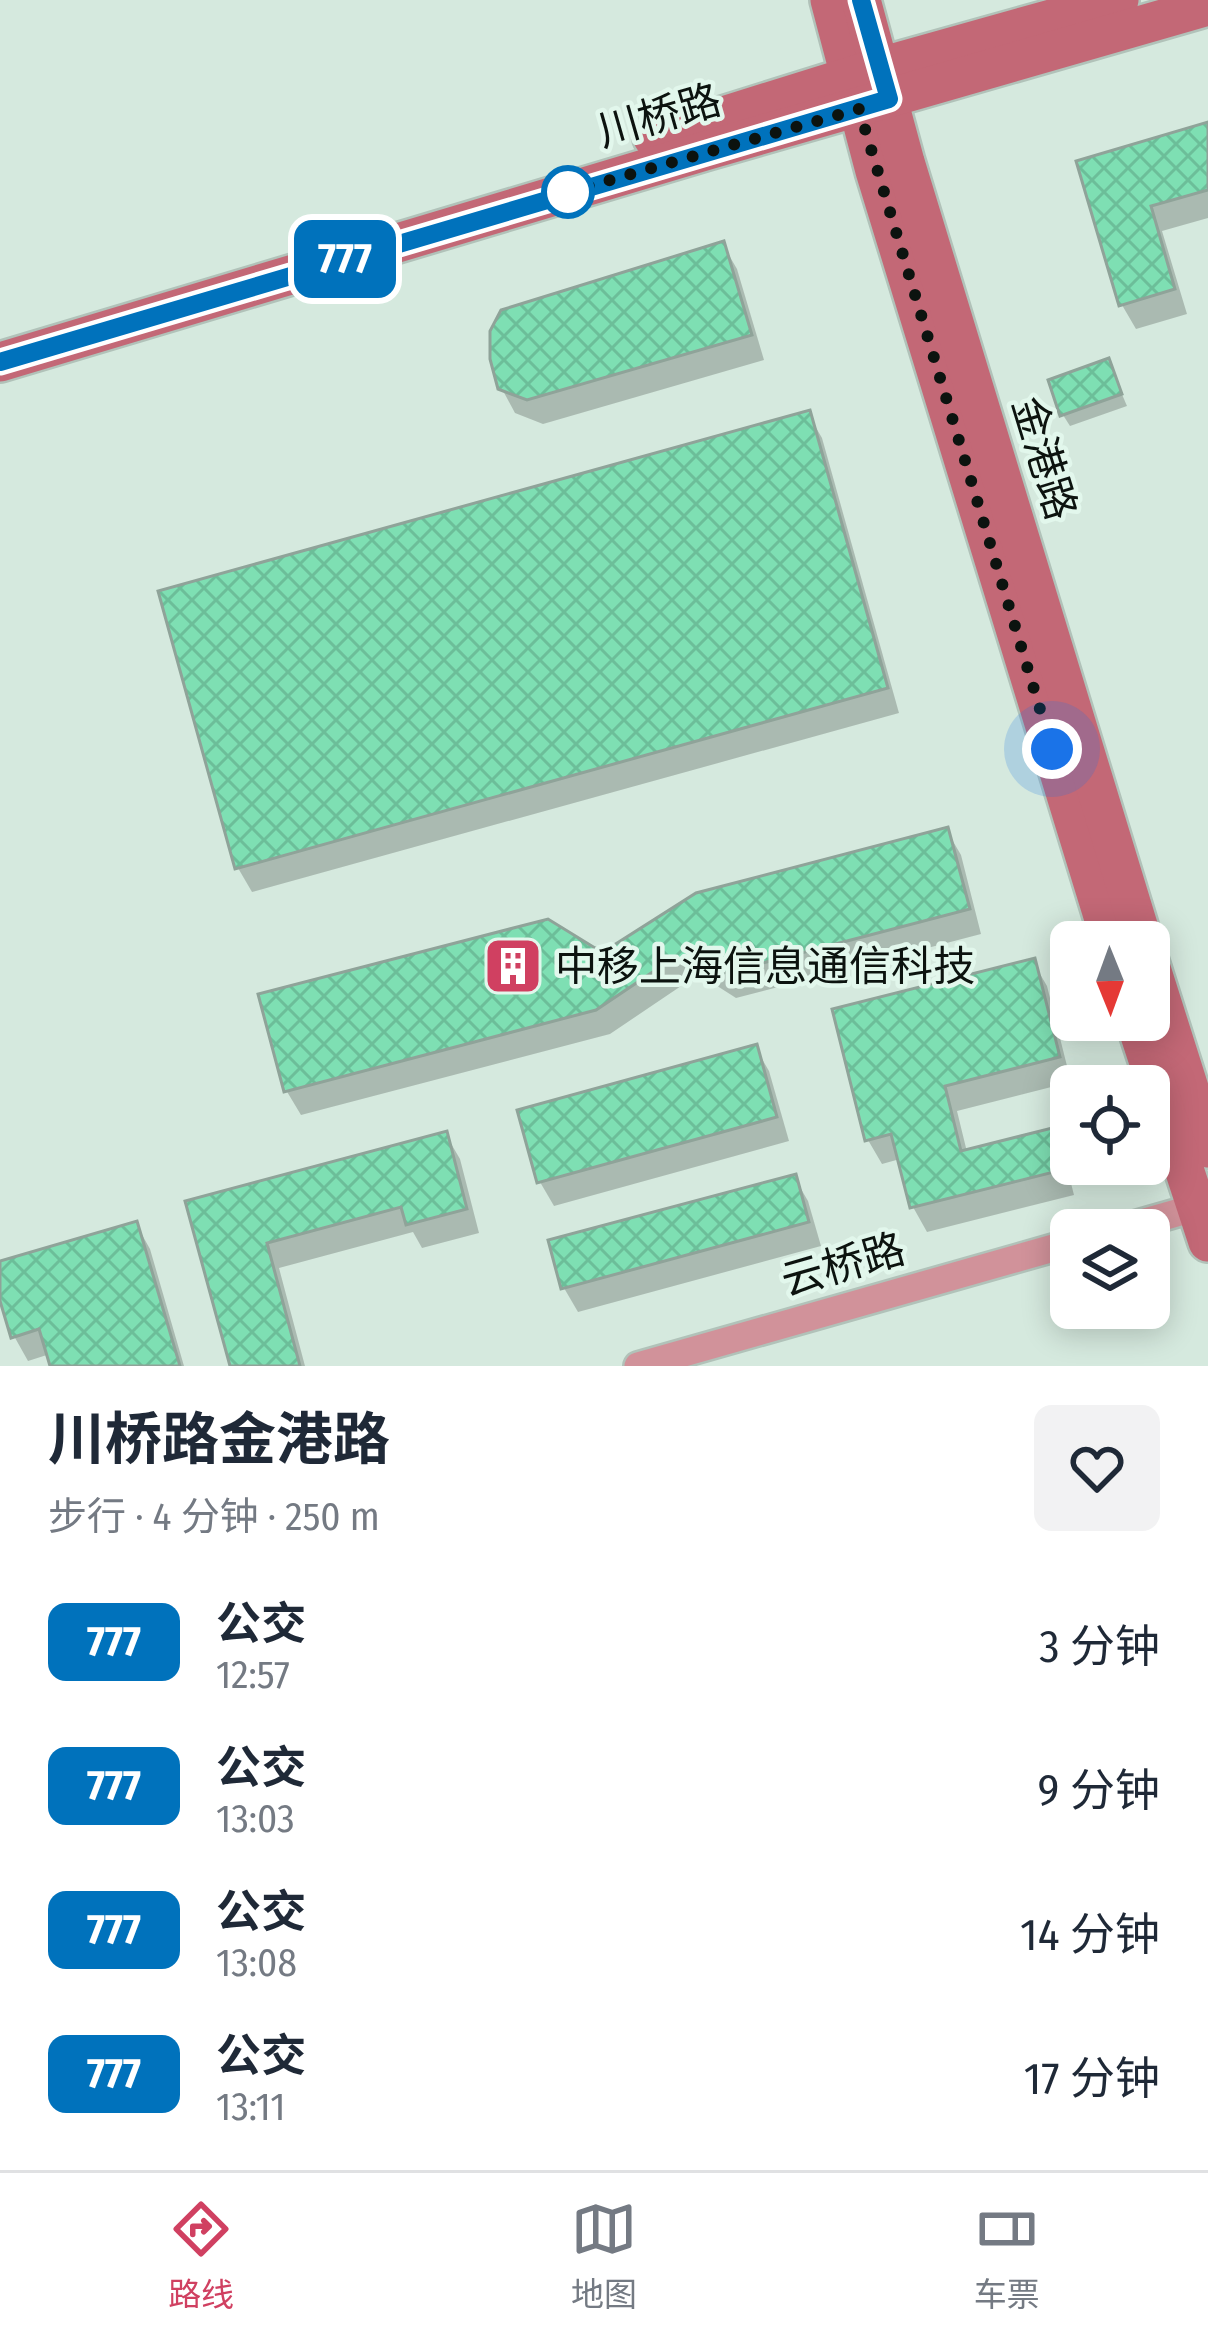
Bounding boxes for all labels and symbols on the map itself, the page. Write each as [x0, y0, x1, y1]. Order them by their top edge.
street label: 川桥路 [592, 75, 727, 157]
unlabelled marker [543, 167, 593, 217]
line badge: 777 [276, 220, 414, 298]
street label: 金港路 [1002, 391, 1086, 526]
your location [1022, 719, 1082, 779]
north arrow [1050, 921, 1170, 1041]
building icon: 中移上海信息通信科技 [482, 935, 544, 997]
place label: 中移上海信息通信科技 [555, 942, 975, 992]
street label: 云桥路 [776, 1224, 911, 1306]

